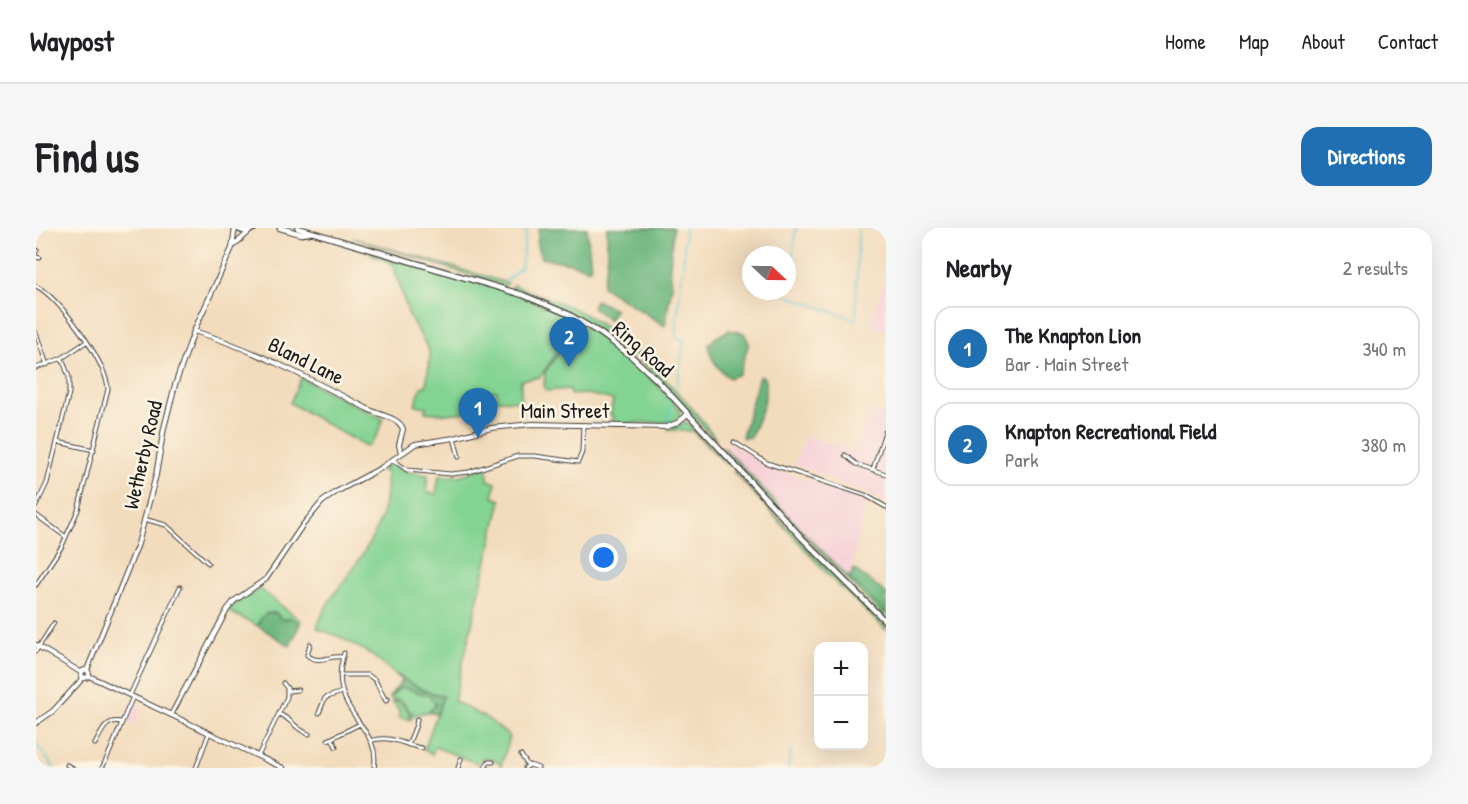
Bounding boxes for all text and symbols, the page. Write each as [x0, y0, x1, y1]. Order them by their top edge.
text: Waypost [30, 22, 114, 60]
text: Home [1165, 27, 1206, 56]
text: Map [1239, 27, 1269, 56]
text: About [1302, 27, 1345, 56]
text: Contact [1378, 27, 1438, 56]
button: Directions [1301, 127, 1432, 186]
text: Find us [36, 128, 139, 185]
north arrow [742, 246, 796, 300]
text: Nearby [946, 250, 1012, 285]
text: 2 results [1343, 254, 1408, 281]
street label: Ring Road [607, 314, 680, 383]
pin: 2 [550, 318, 588, 367]
text: The Knapton Lion [1005, 320, 1141, 350]
street label: Bland Lane [264, 330, 349, 391]
text: 1 [964, 335, 971, 362]
text: 340 m [1362, 335, 1406, 362]
text: Bar · Main Street [1005, 350, 1128, 377]
pin: 1 [458, 388, 498, 438]
street label: Main Street [521, 396, 610, 425]
street label: Wetherby Road [116, 398, 169, 512]
text: Knapton Recreational Field [1005, 416, 1216, 446]
text: 2 [963, 431, 972, 458]
text: 380 m [1361, 431, 1406, 458]
text: Park [1005, 446, 1038, 473]
your location [589, 543, 618, 572]
map controls [814, 642, 868, 750]
button: + [814, 642, 868, 696]
button: − [814, 696, 868, 750]

